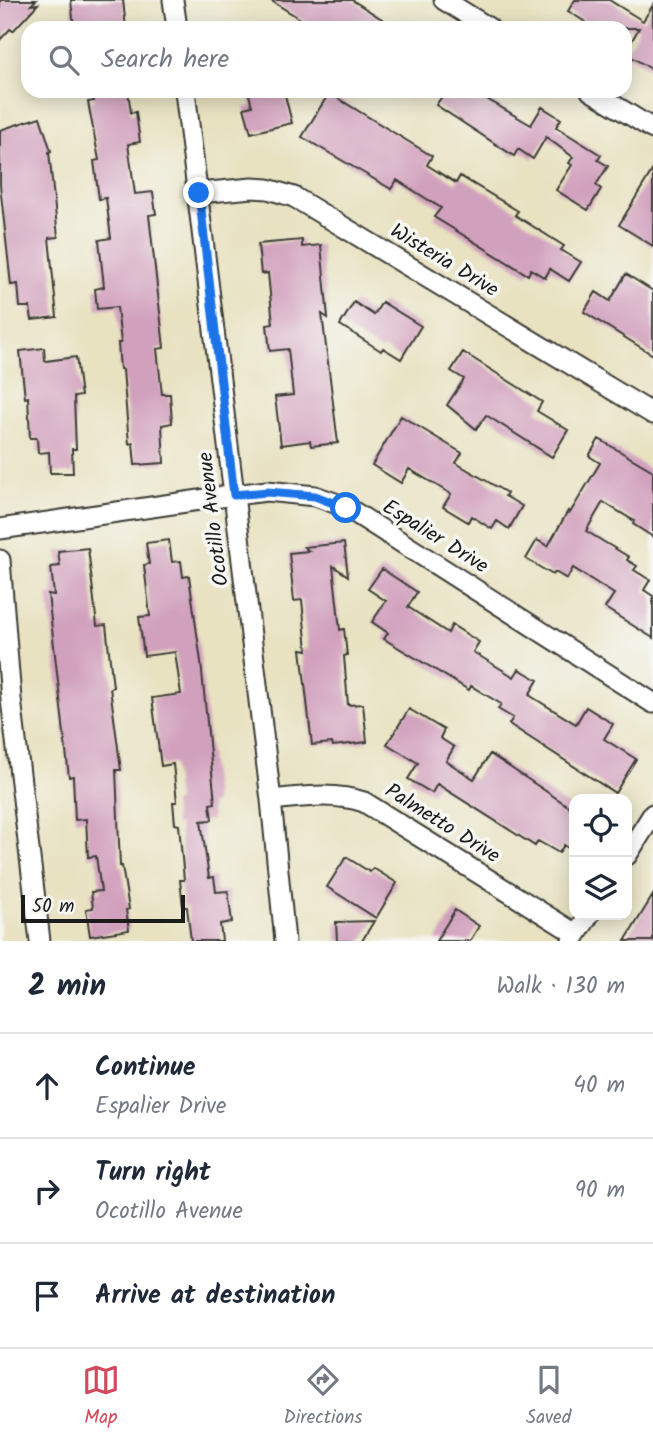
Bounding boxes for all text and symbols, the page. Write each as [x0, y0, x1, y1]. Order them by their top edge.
search box [21, 21, 632, 98]
text: Search here [101, 39, 229, 81]
icon: search [45, 41, 83, 79]
route end [183, 177, 214, 208]
street label: Wisteria Drive [383, 215, 505, 307]
street label: Ocotillo Avenue [189, 449, 239, 588]
street label: Espalier Drive [375, 491, 495, 583]
route start [330, 492, 361, 523]
street label: Palmetto Drive [378, 775, 507, 873]
map controls [569, 794, 632, 920]
button: locate [569, 794, 632, 857]
button: layers [569, 857, 632, 920]
scale bar [21, 892, 186, 924]
text: 50 m [32, 892, 74, 922]
text: 2 min [28, 963, 106, 1011]
text: Walk · 130 m [497, 969, 625, 1005]
text: Continue [95, 1047, 196, 1089]
icon: ahead [28, 1067, 66, 1105]
text: 40 m [573, 1068, 625, 1104]
text: Espalier Drive [95, 1089, 226, 1125]
text: Turn right [95, 1152, 211, 1194]
icon: right [28, 1172, 66, 1210]
text: 90 m [575, 1173, 625, 1209]
text: Ocotillo Avenue [95, 1194, 243, 1230]
text: Arrive at destination [95, 1275, 335, 1317]
icon: arrive [28, 1277, 66, 1315]
tab: Map [82, 1361, 120, 1433]
tab: Directions [284, 1361, 362, 1433]
tab: Saved [526, 1361, 571, 1433]

